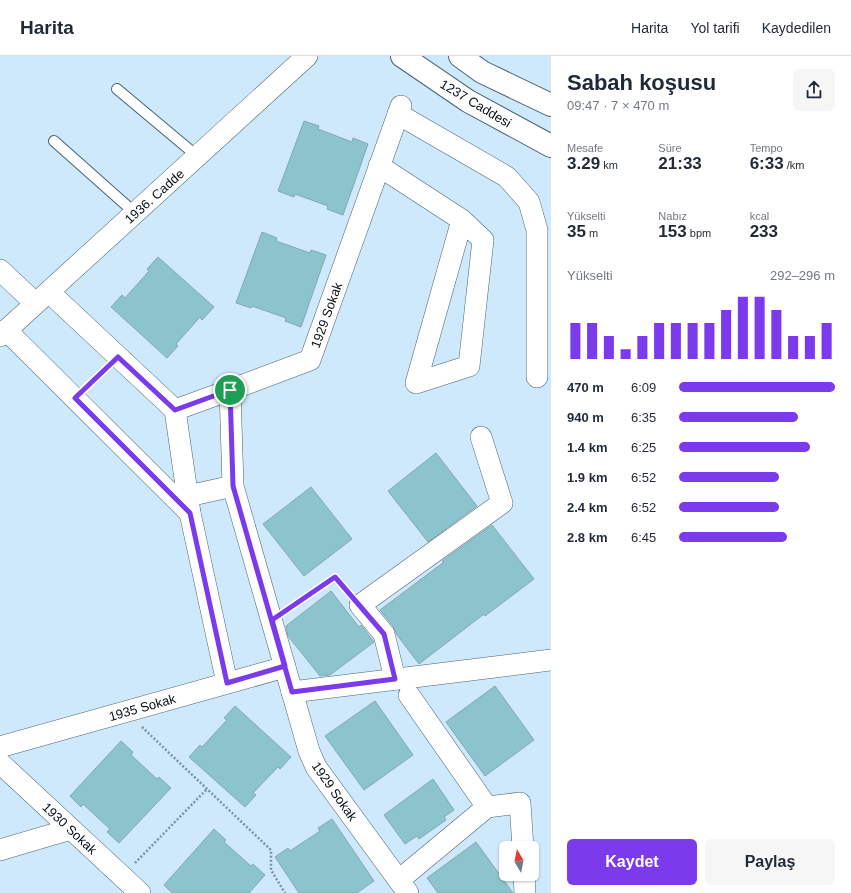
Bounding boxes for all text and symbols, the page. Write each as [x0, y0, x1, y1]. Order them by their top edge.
text: Harita [20, 17, 74, 38]
text: Harita [631, 20, 668, 36]
text: Yol tarifi [690, 20, 740, 36]
text: Kaydedilen [762, 20, 831, 36]
button: share [793, 69, 835, 111]
text: Sabah koşusu [567, 70, 716, 95]
street label: 1237 Caddesi [437, 76, 514, 131]
text: 09:47 · 7 × 470 m [567, 98, 669, 113]
text: Mesafe [567, 142, 603, 154]
text: Süre [658, 142, 682, 154]
text: Tempo [750, 142, 783, 154]
text: 3.29 [567, 154, 600, 173]
text: 21:33 [658, 154, 702, 173]
text: 6:33 [750, 154, 784, 173]
text: km [600, 159, 618, 171]
text: /km [784, 159, 804, 171]
street label: 1936. Cadde [122, 166, 187, 227]
text: Yükselti [567, 210, 606, 222]
text: Nabız [658, 210, 687, 222]
text: kcal [750, 210, 769, 222]
text: 35 [567, 222, 586, 241]
text: 153 [658, 222, 687, 241]
text: 233 [750, 222, 778, 241]
text: m [586, 227, 598, 239]
text: bpm [687, 227, 711, 239]
text: Yükselti [567, 268, 613, 283]
text: 292–296 m [770, 268, 835, 283]
street label: 1929 Sokak [308, 280, 345, 350]
pin [213, 373, 247, 407]
icon: arrive [219, 379, 241, 401]
text: 470 m [567, 380, 604, 395]
text: 6:09 [631, 380, 656, 395]
text: 940 m [567, 410, 604, 425]
text: 6:35 [631, 410, 656, 425]
text: 1.4 km [567, 440, 607, 455]
text: 6:25 [631, 440, 656, 455]
text: 1.9 km [567, 470, 607, 485]
text: 6:52 [631, 470, 656, 485]
text: 2.4 km [567, 500, 607, 515]
text: 6:52 [631, 500, 656, 515]
text: 2.8 km [567, 530, 607, 545]
text: 6:45 [631, 530, 656, 545]
street label: 1935 Sokak [107, 691, 178, 724]
street label: 1929 Sokak [309, 759, 361, 824]
street label: 1930 Sokak [39, 799, 100, 858]
button: Kaydet [567, 839, 697, 885]
button: Paylaş [705, 839, 835, 885]
north arrow [499, 841, 539, 881]
map controls [499, 841, 539, 881]

